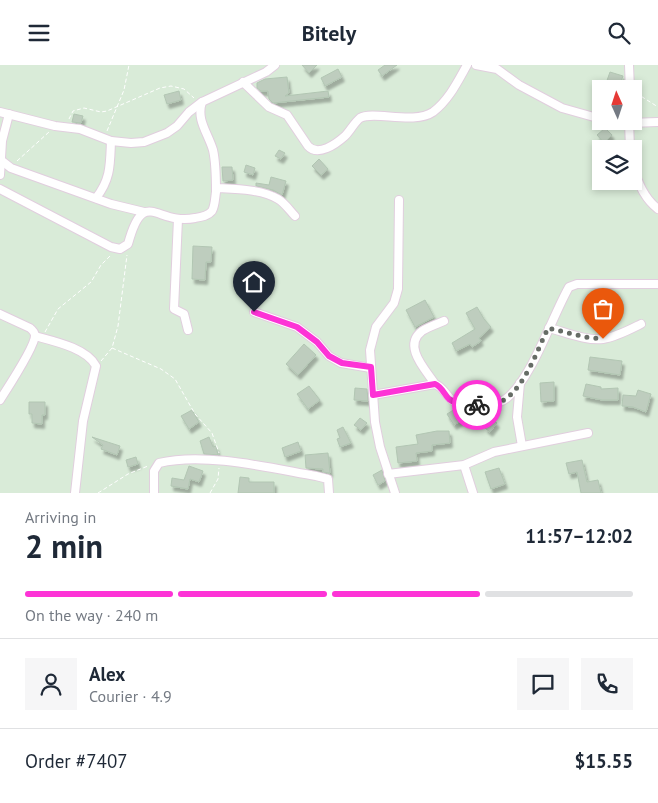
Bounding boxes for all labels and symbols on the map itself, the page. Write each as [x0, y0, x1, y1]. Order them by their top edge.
north arrow [592, 80, 642, 130]
pin [233, 261, 275, 312]
pin [582, 288, 624, 339]
courier [452, 380, 502, 430]

